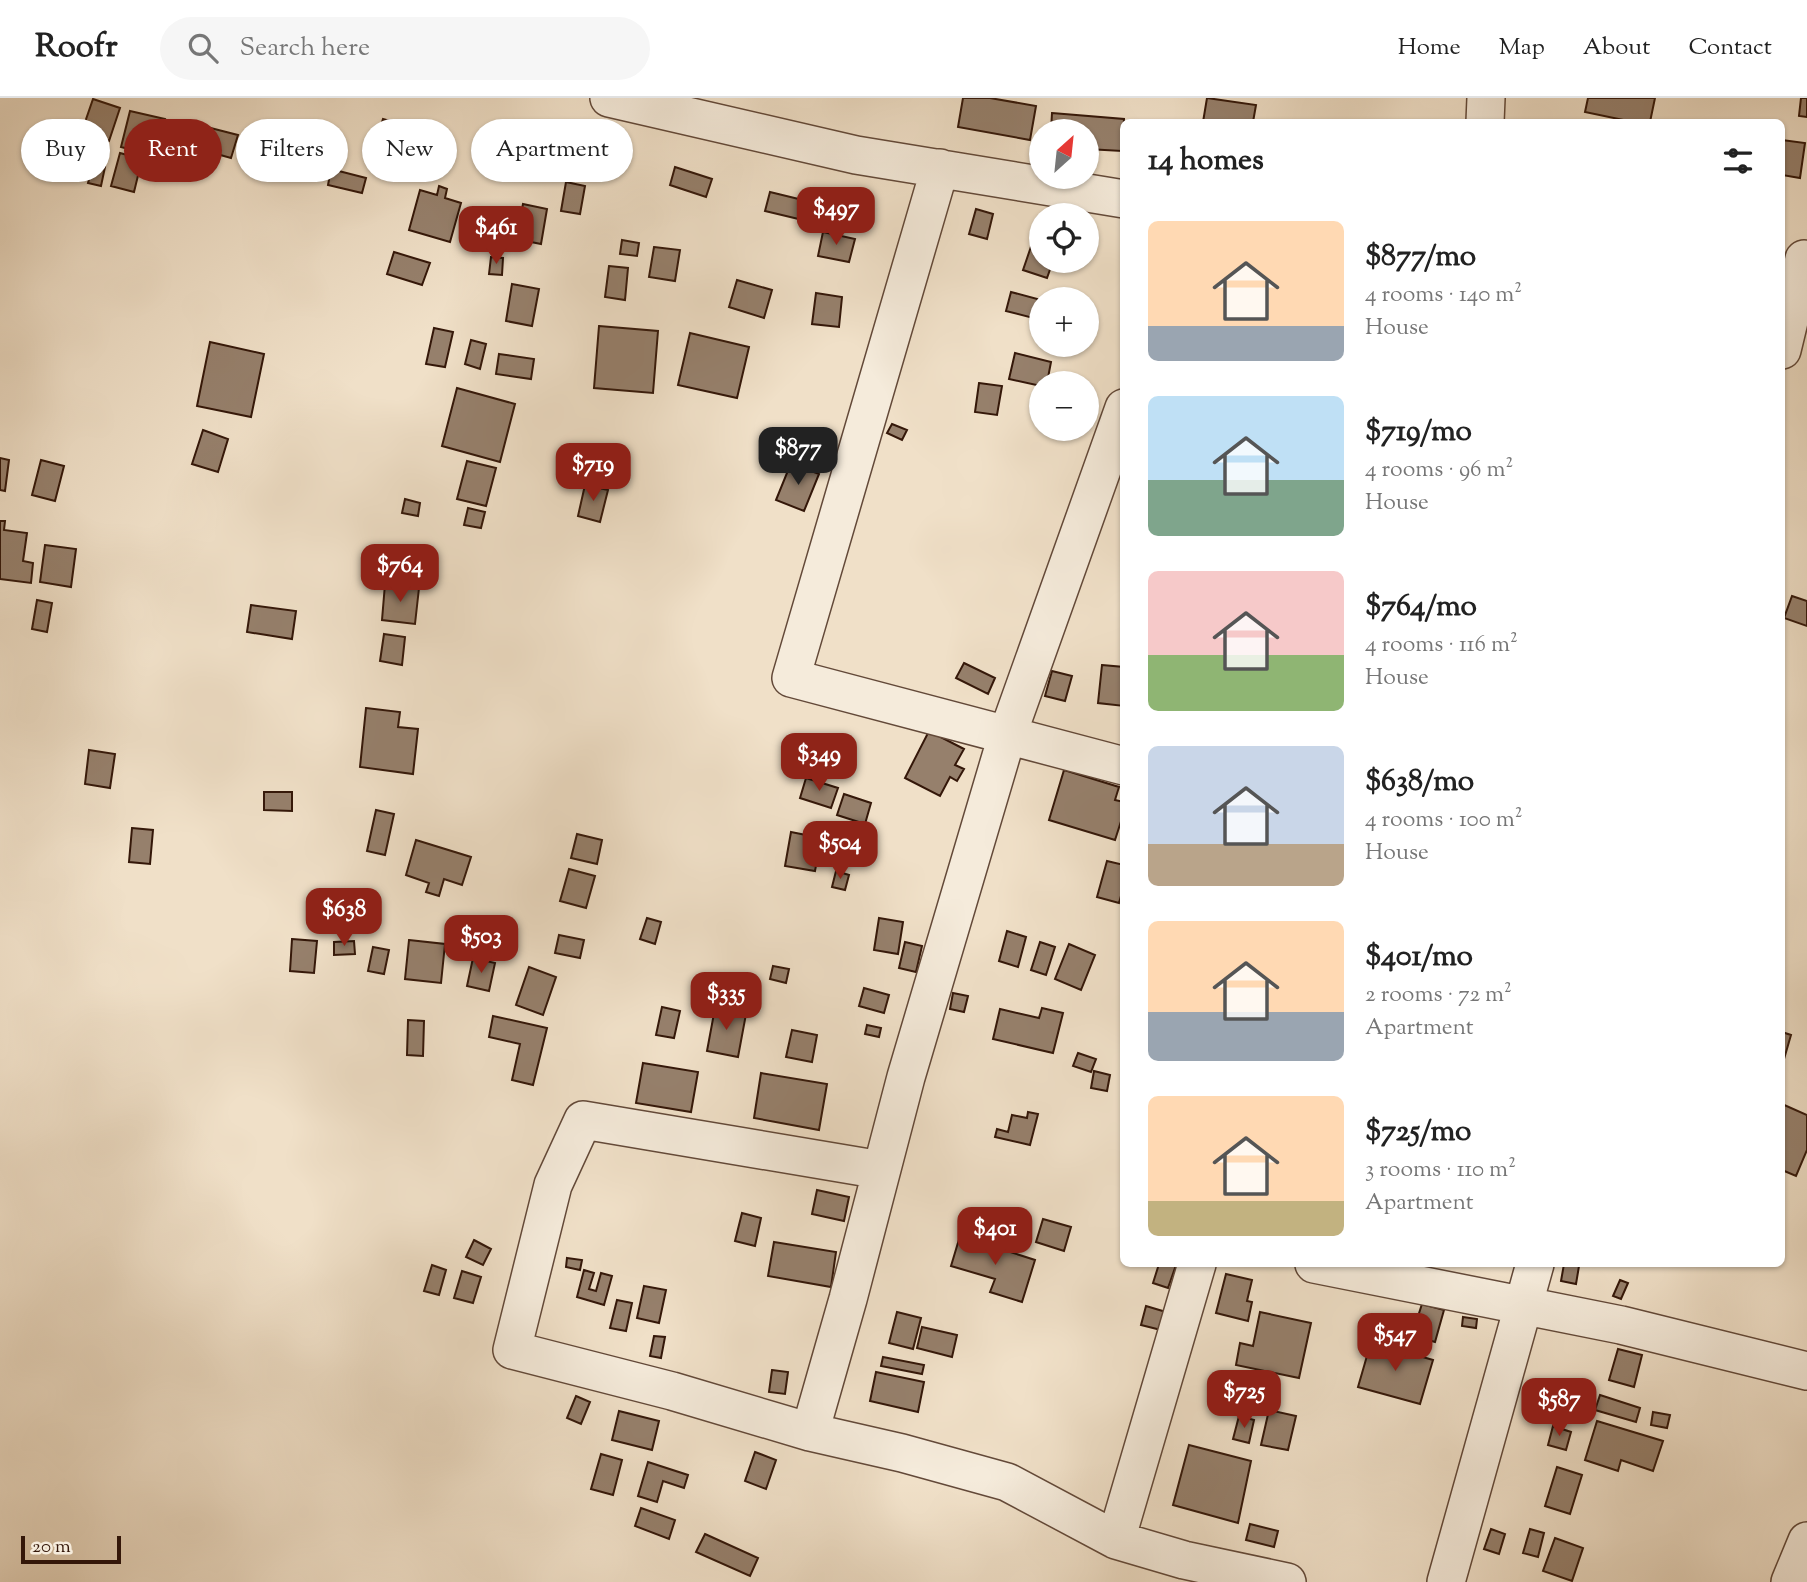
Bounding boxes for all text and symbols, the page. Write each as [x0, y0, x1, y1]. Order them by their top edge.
search box [160, 17, 650, 80]
text: Roofr [35, 24, 118, 72]
icon: search [184, 29, 222, 67]
text: Search here [240, 30, 370, 67]
text: Home [1398, 31, 1461, 65]
text: Map [1499, 31, 1545, 65]
text: About [1583, 31, 1650, 65]
text: Contact [1688, 31, 1772, 65]
chip: Buy [21, 119, 110, 182]
chip: Rent [124, 119, 222, 182]
chip: Filters [236, 119, 348, 182]
chip: New [362, 119, 457, 182]
chip: Apartment [471, 119, 633, 182]
north arrow [1029, 119, 1099, 189]
map controls [1029, 119, 1099, 441]
text: 14 homes [1148, 140, 1264, 183]
icon: filters [1719, 142, 1757, 180]
pin: $497 [795, 188, 877, 247]
text: $497 [813, 193, 859, 226]
button: locate [1029, 203, 1099, 273]
pin: $461 [455, 206, 537, 266]
text: $461 [475, 212, 517, 245]
text: $877/mo [1365, 236, 1476, 279]
icon: home [1204, 249, 1288, 333]
text: 4 rooms · 140 m² [1365, 279, 1522, 312]
button: + [1029, 287, 1099, 357]
text: House [1365, 312, 1429, 345]
button: − [1029, 371, 1099, 441]
text: $719/mo [1365, 411, 1472, 454]
icon: home [1204, 424, 1288, 508]
pin: $877 [757, 428, 839, 487]
text: $877 [775, 433, 821, 466]
pin: $719 [552, 444, 634, 503]
text: $719 [572, 449, 614, 482]
text: 4 rooms · 96 m² [1365, 454, 1513, 487]
text: House [1365, 487, 1429, 520]
pin: $764 [359, 545, 441, 604]
text: $764 [377, 550, 423, 583]
text: $764/mo [1365, 586, 1477, 629]
icon: home [1204, 599, 1288, 683]
text: 4 rooms · 116 m² [1365, 629, 1518, 662]
text: House [1365, 662, 1429, 695]
pin: $349 [778, 734, 860, 793]
text: $349 [797, 739, 841, 772]
text: $638/mo [1365, 761, 1474, 804]
icon: home [1204, 774, 1288, 858]
text: 4 rooms · 100 m² [1365, 804, 1523, 837]
pin: $504 [799, 822, 881, 881]
text: $504 [819, 827, 861, 860]
text: House [1365, 837, 1429, 870]
pin: $638 [303, 888, 385, 948]
text: $638 [322, 894, 366, 927]
pin: $503 [440, 916, 522, 975]
text: $503 [460, 921, 502, 954]
text: $401/mo [1365, 936, 1473, 979]
icon: home [1204, 949, 1288, 1033]
pin: $335 [685, 972, 767, 1032]
text: $335 [707, 978, 745, 1011]
text: 2 rooms · 72 m² [1365, 979, 1512, 1012]
text: Apartment [1365, 1012, 1474, 1045]
text: $725/mo [1365, 1111, 1471, 1154]
icon: home [1204, 1124, 1288, 1208]
text: 3 rooms · 110 m² [1365, 1154, 1516, 1187]
text: Apartment [1365, 1187, 1474, 1220]
pin: $401 [954, 1208, 1036, 1267]
text: $401 [973, 1213, 1017, 1246]
pin: $547 [1354, 1314, 1436, 1373]
text: $547 [1373, 1319, 1417, 1352]
pin: $725 [1203, 1370, 1285, 1430]
text: $725 [1223, 1376, 1265, 1409]
pin: $587 [1518, 1378, 1600, 1438]
text: $587 [1537, 1384, 1581, 1417]
scale bar [21, 1533, 121, 1565]
text: 20 m [32, 1534, 71, 1561]

